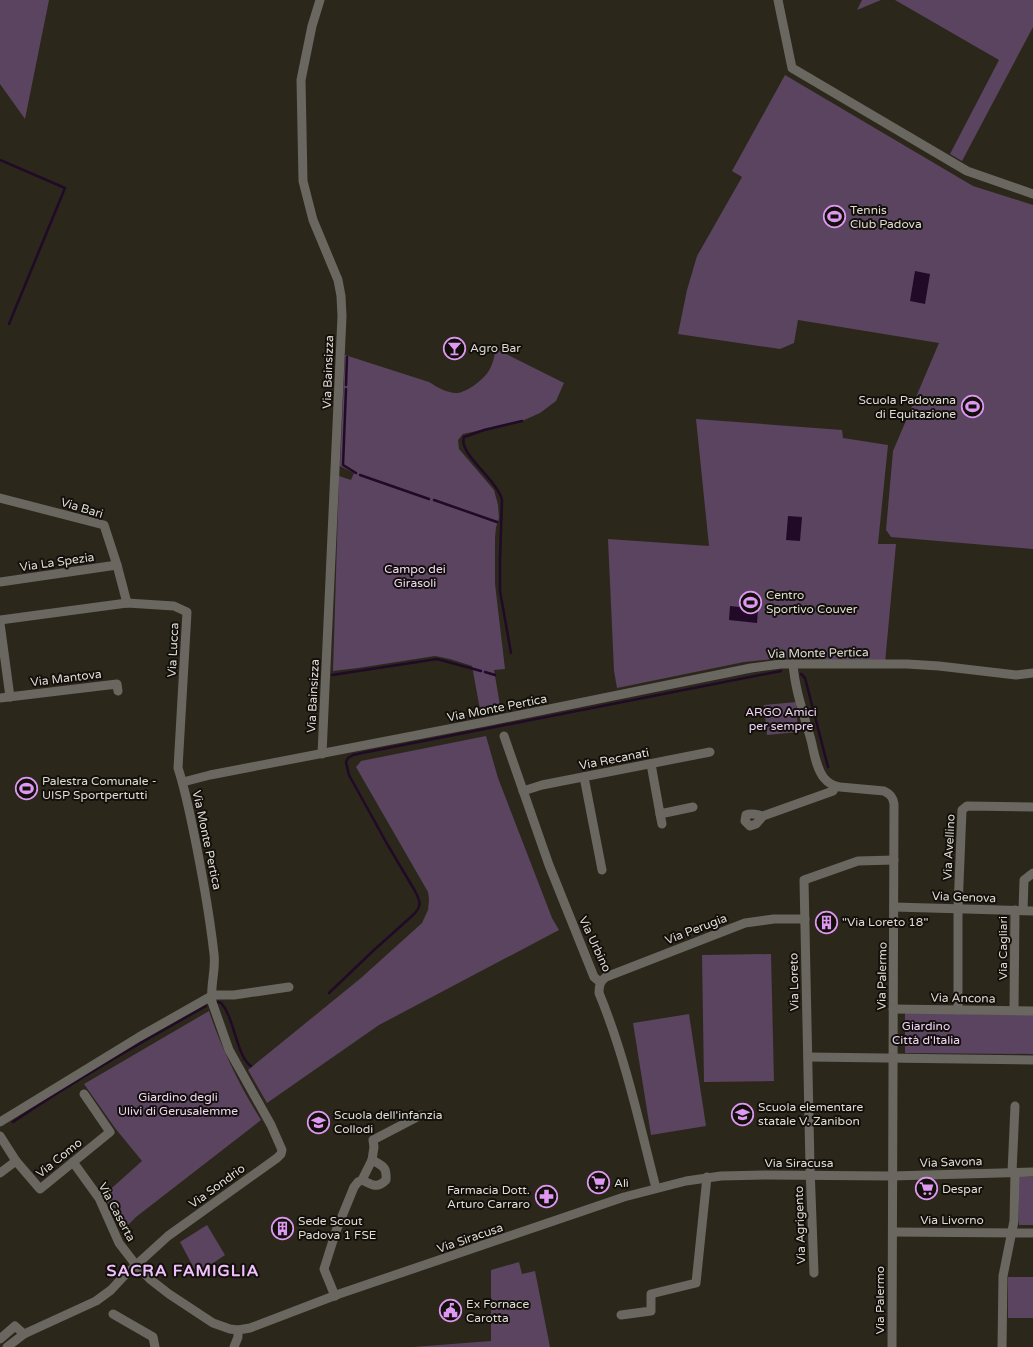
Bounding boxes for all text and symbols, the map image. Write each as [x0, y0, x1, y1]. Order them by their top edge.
place label: Tennis Club Padova [850, 203, 922, 231]
sports icon: Tennis Club Padova [821, 204, 847, 230]
street label: Via Bainsizza [320, 335, 336, 409]
bar icon: Agro Bar [441, 335, 467, 361]
place label: Agro Bar [470, 341, 521, 355]
place label: Scuola Padovana di Equitazione [858, 393, 956, 421]
sports icon: Scuola Padovana di Equitazione [959, 394, 985, 420]
street label: Via Bari [59, 495, 105, 521]
street label: Via La Spezia [19, 550, 95, 574]
park label: Campo dei Girasoli [384, 562, 446, 590]
place label: Centro Sportivo Couver [766, 588, 858, 616]
sports icon: Centro Sportivo Couver [738, 589, 764, 615]
street label: Via Lucca [165, 622, 181, 678]
street label: Via Monte Pertica [767, 645, 869, 661]
street label: Via Bainsizza [304, 659, 322, 733]
street label: Via Mantova [30, 667, 102, 689]
street label: Via Monte Pertica [446, 691, 548, 725]
park label: ARGO Amici per sempre [745, 705, 817, 733]
street label: Via Recanati [578, 745, 650, 773]
place label: Palestra Comunale - UISP Sportpertutti [42, 774, 157, 802]
sports icon: Palestra Comunale - UISP Sportpertutti [14, 775, 40, 801]
street label: Via Monte Pertica [190, 789, 224, 891]
street label: Via Avellino [940, 814, 958, 880]
street label: Via Genova [932, 889, 996, 905]
building icon: "Via Loreto 18" [814, 909, 840, 935]
street label: Via Perugia [663, 911, 729, 947]
street label: Via Urbino [576, 914, 614, 974]
place label: "Via Loreto 18" [842, 915, 928, 929]
street label: Via Cagliari [996, 916, 1010, 980]
street label: Via Palermo [874, 942, 890, 1010]
street label: Via Loreto [786, 953, 802, 1011]
street label: Via Ancona [930, 990, 996, 1006]
park label: Giardino Città d'Italia [892, 1019, 960, 1047]
park label: Giardino degli Ulivi di Gerusalemme [118, 1090, 238, 1118]
place label: Scuola elementare statale V. Zanibon [758, 1100, 864, 1128]
school or university icon: Scuola elementare statale V. Zanibon [729, 1101, 755, 1127]
place label: Scuola dell'infanzia Collodi [334, 1108, 443, 1136]
school or university icon: Scuola dell'infanzia Collodi [305, 1109, 331, 1135]
street label: Via Como [33, 1135, 85, 1181]
street label: Via Savona [919, 1154, 983, 1170]
street label: Via Siracusa [765, 1156, 833, 1170]
street label: Via Sondrio [186, 1161, 248, 1211]
supermarket icon: Alì [586, 1170, 612, 1196]
place label: Alì [614, 1176, 629, 1190]
supermarket icon: Despar [914, 1176, 940, 1202]
street label: Via Caserta [96, 1180, 138, 1244]
place label: Despar [942, 1182, 983, 1196]
place label: Farmacia Dott. Arturo Carraro [447, 1183, 530, 1211]
pharmacy icon: Farmacia Dott. Arturo Carraro [533, 1184, 559, 1210]
street label: Via Agrigento [792, 1186, 808, 1264]
street label: Via Livorno [920, 1213, 984, 1227]
place label: Sede Scout Padova 1 FSE [298, 1214, 377, 1242]
building icon: Sede Scout Padova 1 FSE [269, 1215, 295, 1241]
street label: Via Siracusa [435, 1220, 505, 1256]
district label: SACRA FAMIGLIA [107, 1261, 259, 1281]
street label: Via Palermo [873, 1266, 887, 1334]
place label: Ex Fornace Carotta [466, 1297, 529, 1325]
public building icon: Ex Fornace Carotta [437, 1298, 463, 1324]

